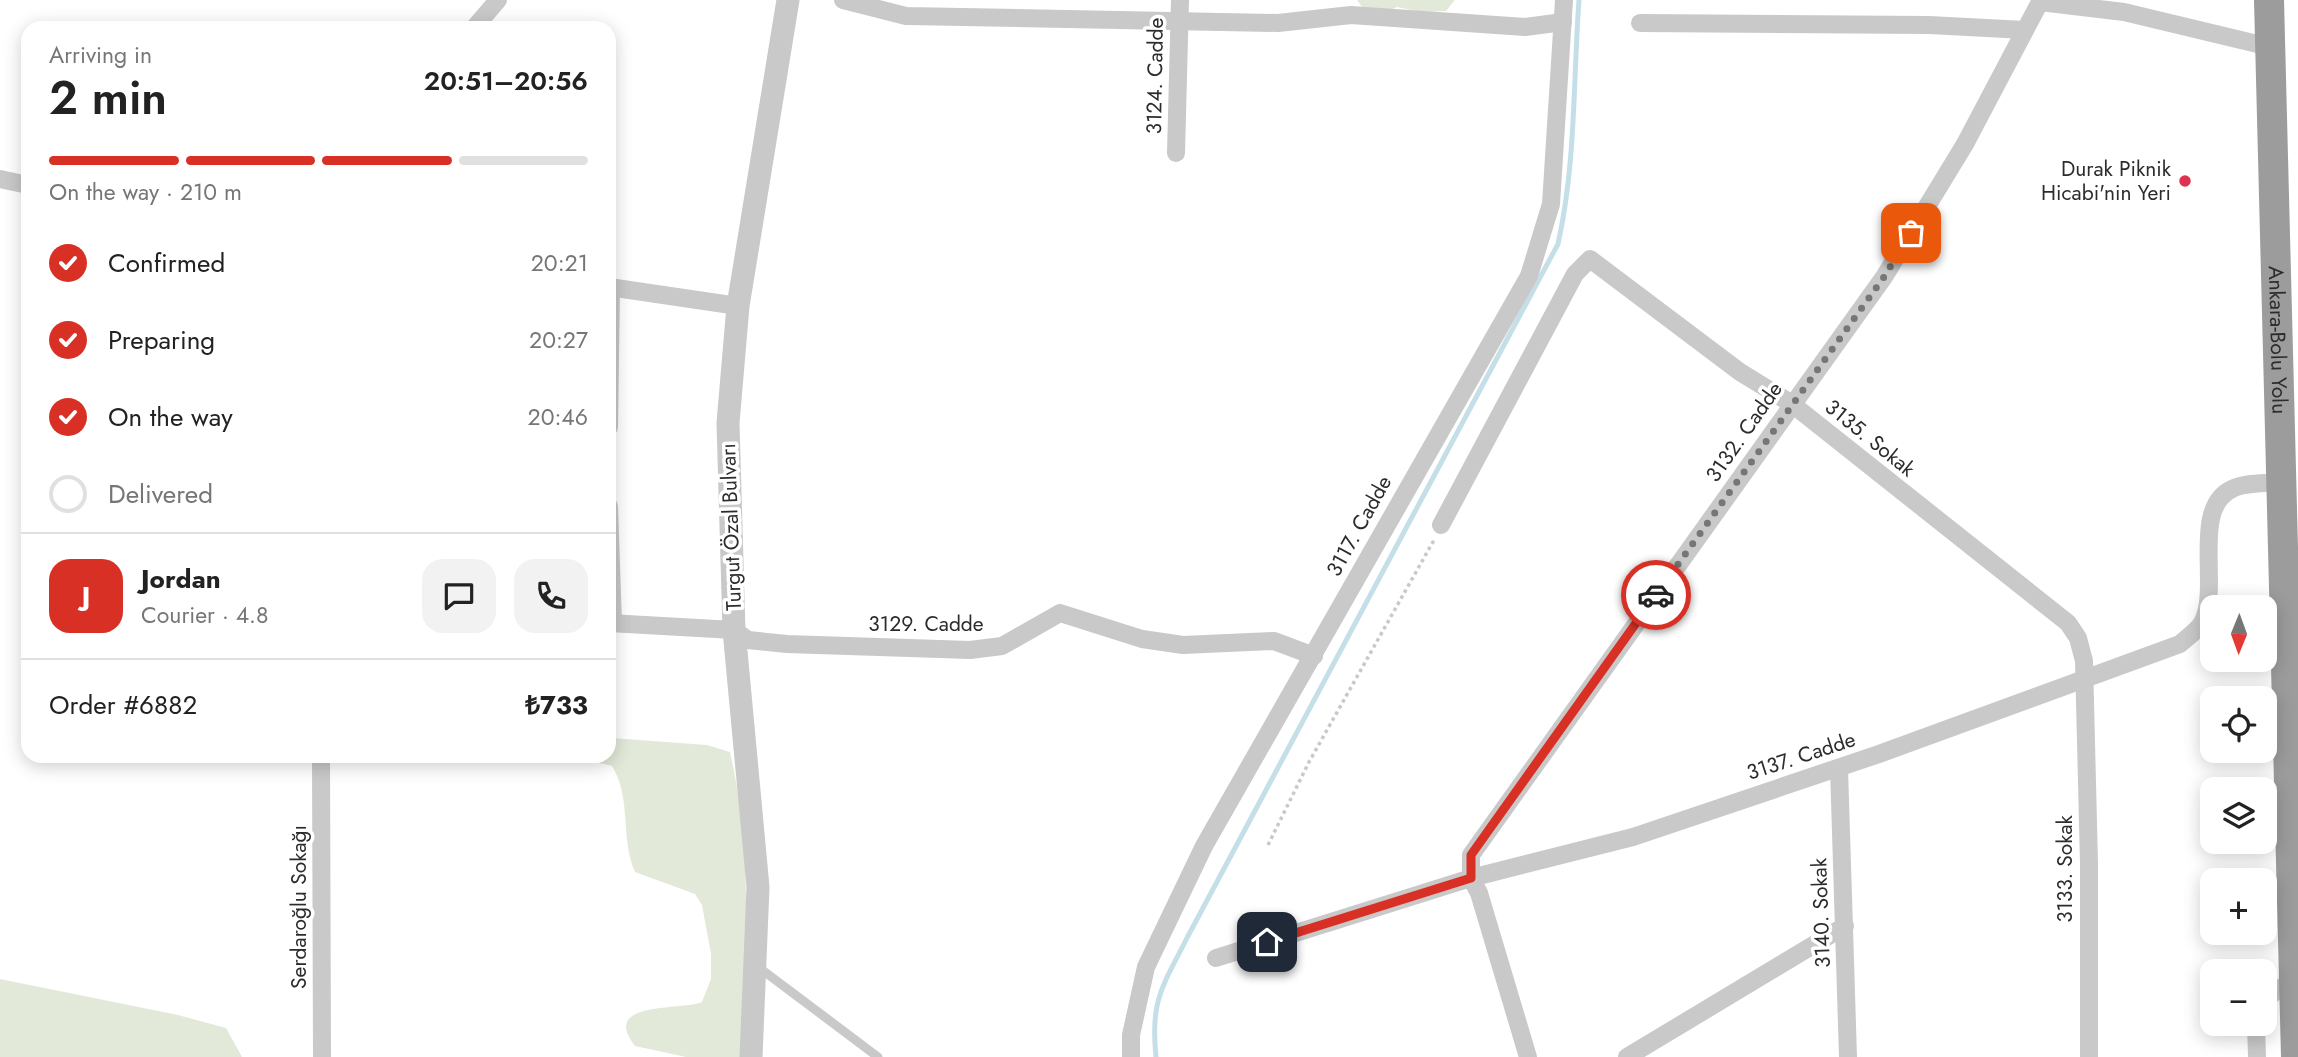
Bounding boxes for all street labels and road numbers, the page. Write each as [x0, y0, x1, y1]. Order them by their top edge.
street label: 3124. Cadde [1139, 17, 1171, 135]
street label: Ankara-Bolu Yolu [2261, 265, 2295, 414]
street label: 3132. Cadde [1698, 376, 1790, 488]
street label: 3135. Sokak [1818, 392, 1922, 484]
street label: Turgut Özal Bulvarı [713, 443, 749, 611]
street label: 3117. Cadde [1319, 470, 1399, 582]
street label: 3129. Cadde [868, 609, 984, 639]
street label: 3137. Cadde [1743, 724, 1859, 788]
street label: 3133. Sokak [2050, 814, 2080, 923]
street label: Serdaroğlu Sokağı [284, 825, 314, 989]
street label: 3140. Sokak [1804, 857, 1838, 968]

